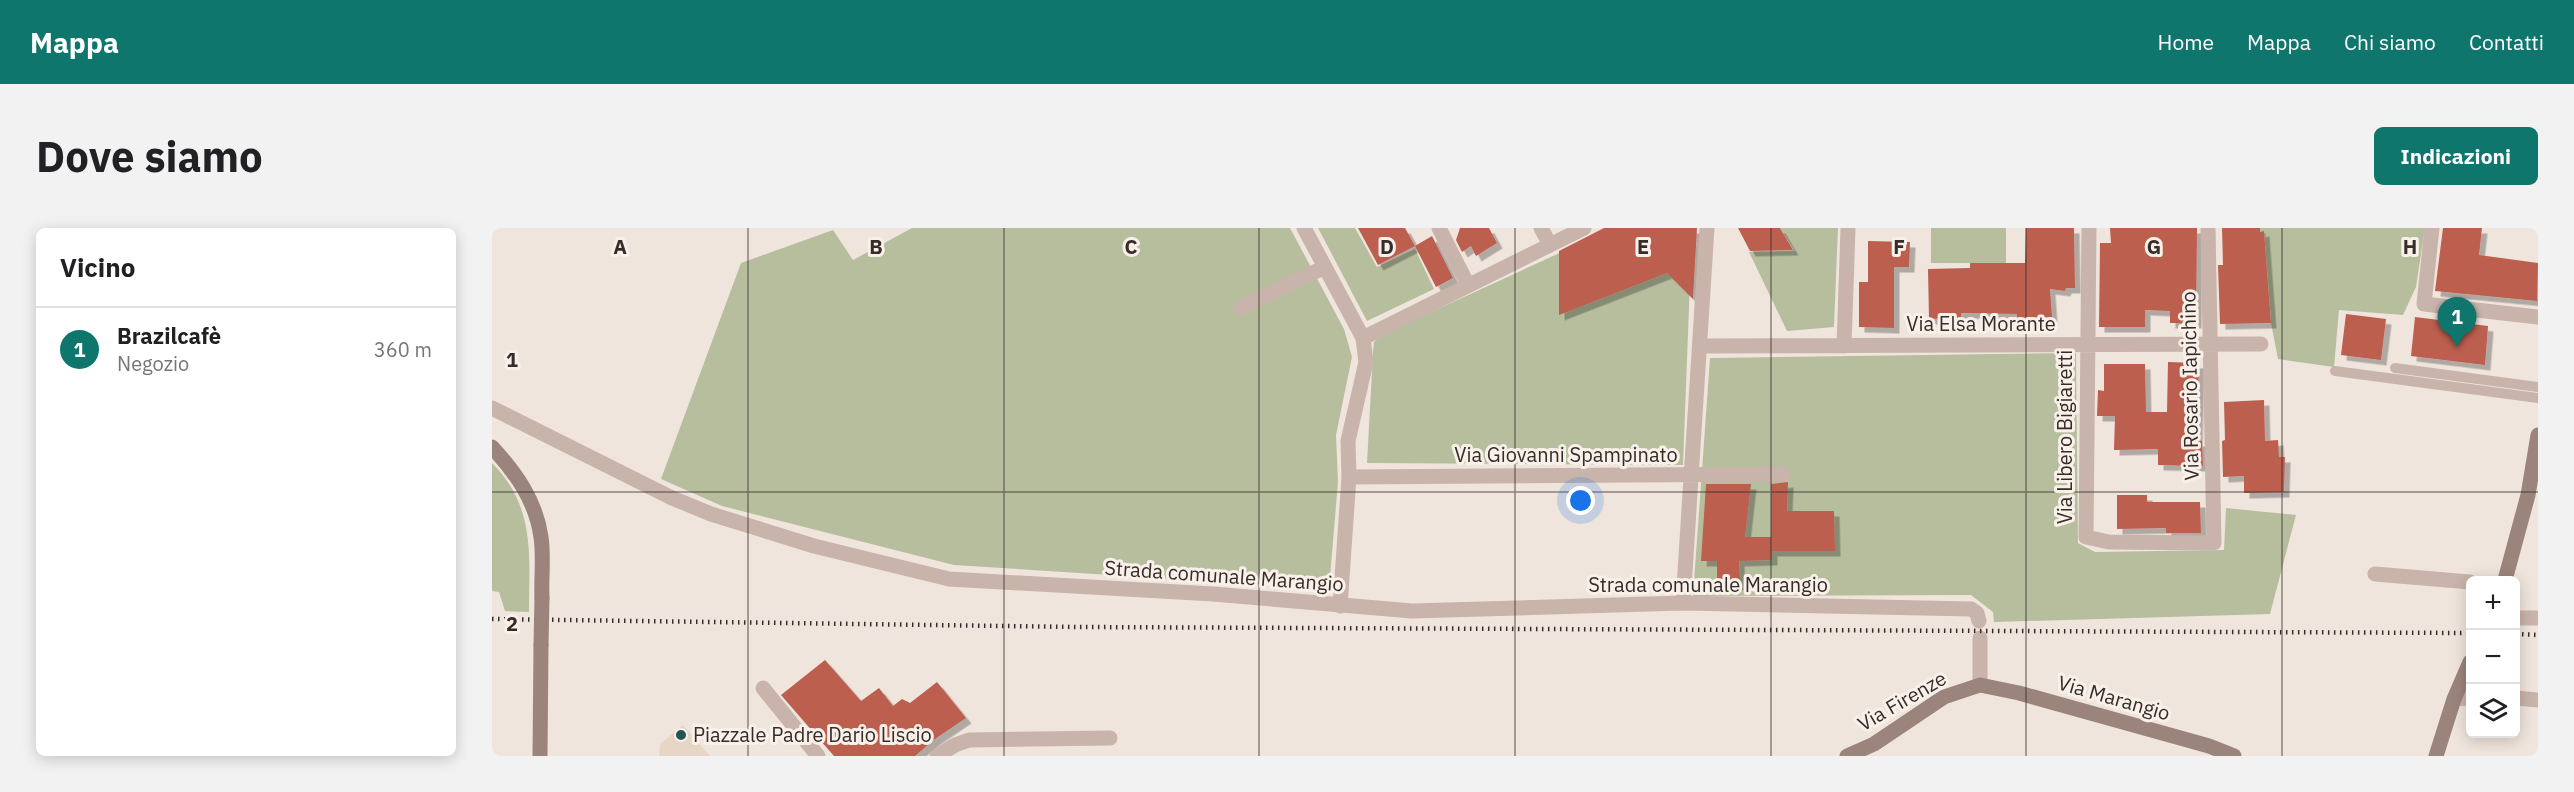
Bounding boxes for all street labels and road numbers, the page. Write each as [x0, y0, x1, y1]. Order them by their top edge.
street label: Via Rosario Iapichino [2174, 291, 2205, 481]
street label: Via Elsa Morante [1906, 310, 2056, 337]
street label: Via Libero Bigiaretti [2051, 350, 2078, 524]
street label: Via Giovanni Spampinato [1454, 441, 1678, 468]
street label: Strada comunale Marangio [1104, 554, 1345, 597]
street label: Strada comunale Marangio [1588, 571, 1828, 598]
street label: Via Firenze [1852, 664, 1951, 737]
street label: Via Marangio [2055, 669, 2173, 726]

